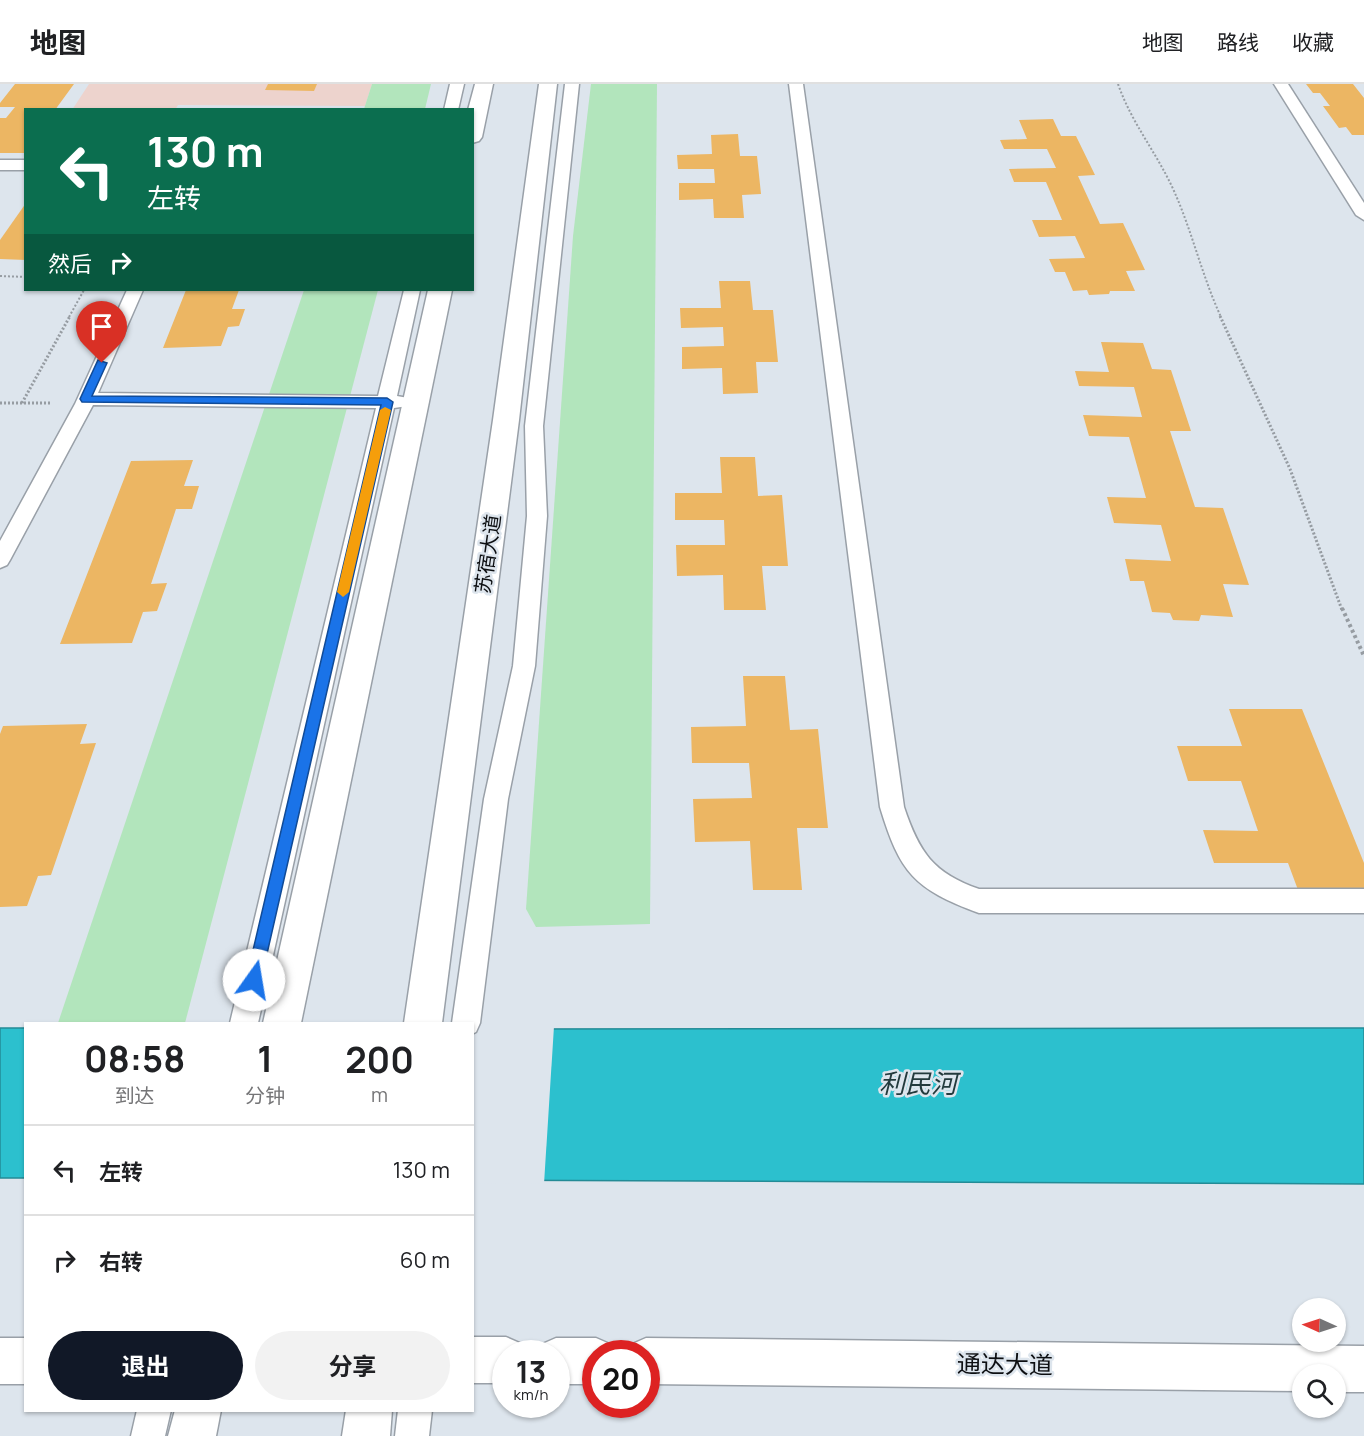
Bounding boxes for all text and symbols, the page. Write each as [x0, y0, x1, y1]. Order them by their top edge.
text: 地图 [30, 23, 86, 61]
text: 地图 [1142, 28, 1184, 56]
text: 路线 [1217, 28, 1259, 56]
text: 收藏 [1292, 28, 1334, 56]
text: 130 m [147, 122, 264, 180]
icon: left [48, 132, 126, 210]
text: 左转 [147, 179, 201, 216]
icon: right [104, 246, 137, 279]
text: 然后 [48, 249, 92, 279]
pin [76, 301, 127, 363]
icon: arrive [85, 310, 118, 343]
street label: 苏宿大道 [469, 512, 506, 595]
position arrow [222, 948, 286, 1012]
text: 08:58 [84, 1034, 185, 1083]
text: 1 [257, 1034, 273, 1083]
text: 200 [345, 1035, 414, 1084]
water label: 利民河 [879, 1065, 962, 1101]
text: m [371, 1081, 388, 1108]
text: 到达 [115, 1082, 155, 1109]
text: 分钟 [245, 1082, 285, 1109]
icon: left [48, 1154, 81, 1187]
text: 130 m [393, 1155, 450, 1185]
text: 左转 [99, 1157, 143, 1187]
icon: right [48, 1244, 81, 1277]
text: 60 m [400, 1245, 450, 1275]
text: 右转 [99, 1247, 143, 1277]
north arrow [1292, 1298, 1346, 1352]
map controls [1292, 1298, 1346, 1418]
button: 退出 [48, 1331, 243, 1400]
button: 分享 [255, 1331, 450, 1400]
speed limit sign: 20 [582, 1340, 660, 1418]
street label: 通达大道 [957, 1346, 1053, 1381]
text: 13 [516, 1351, 546, 1392]
button: search [1292, 1364, 1346, 1418]
text: km/h [514, 1384, 548, 1405]

